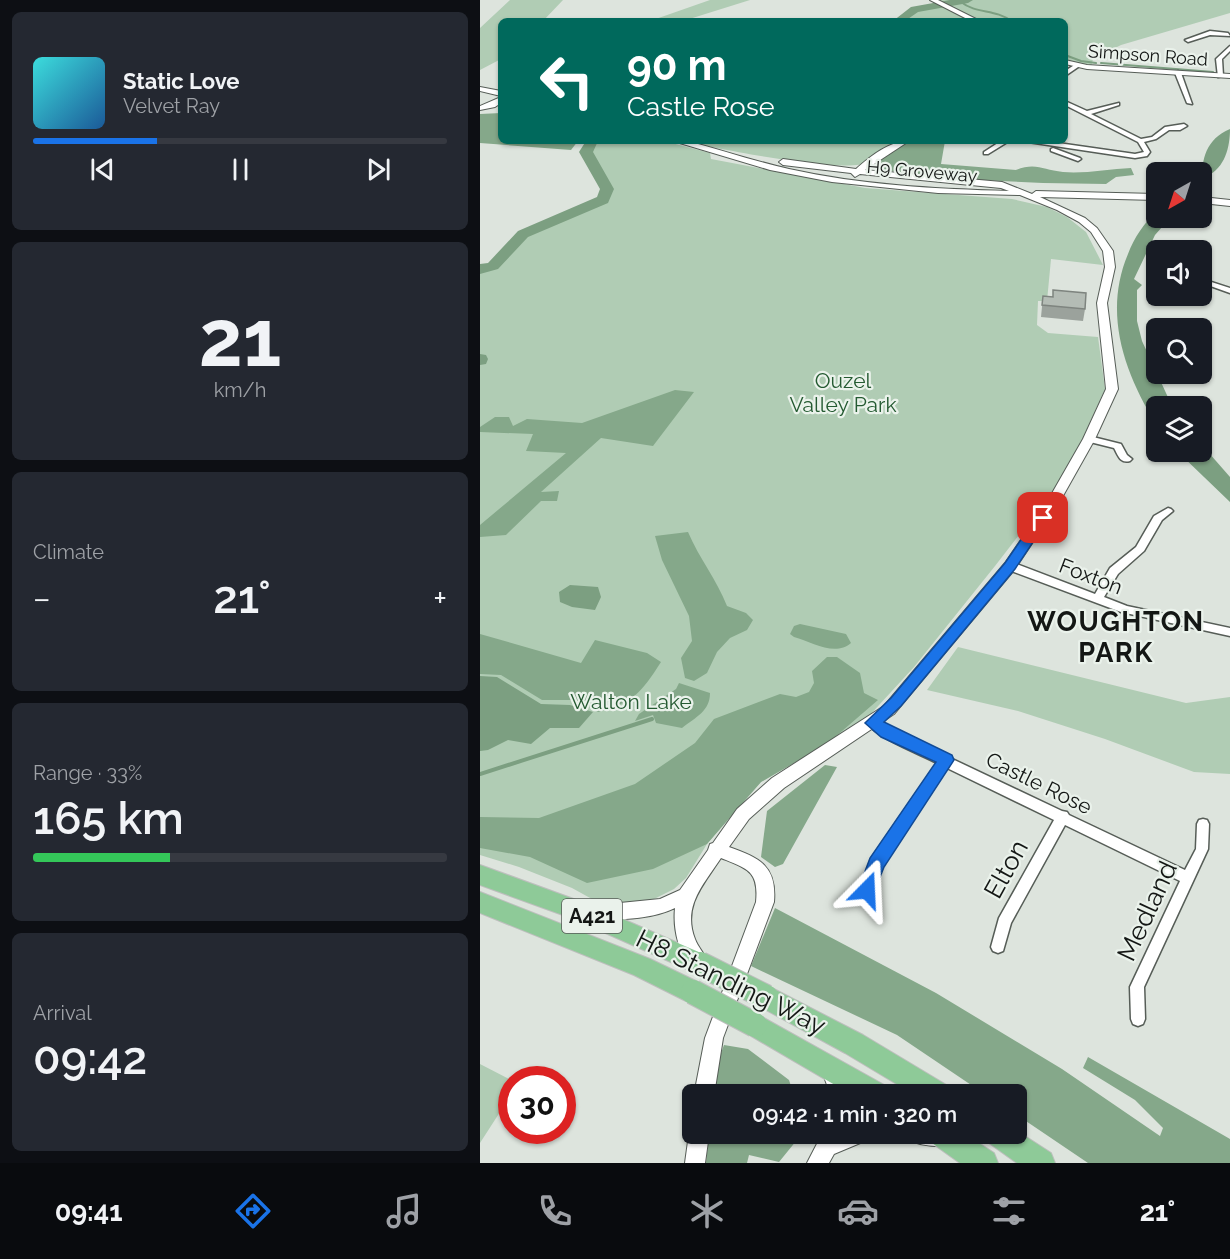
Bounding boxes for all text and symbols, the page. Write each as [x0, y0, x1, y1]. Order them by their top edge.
street label: Simpson Road [1087, 40, 1209, 70]
text: 90 m [627, 41, 727, 90]
icon: left [528, 42, 606, 120]
text: Static Love [123, 68, 240, 94]
text: Castle Rose [627, 91, 775, 122]
text: Velvet Ray [123, 94, 220, 118]
icon: previous [86, 153, 119, 186]
icon: pause [224, 153, 257, 186]
icon: next [362, 153, 395, 186]
street label: H9 Groveway [866, 156, 978, 186]
north arrow [1146, 162, 1212, 228]
map controls [1146, 162, 1212, 462]
button: sound [1146, 240, 1212, 306]
text: 21 [199, 293, 281, 384]
button: search [1146, 318, 1212, 384]
park label: Ouzel Valley Park [789, 368, 897, 417]
text: km/h [214, 378, 266, 402]
button: layers [1146, 396, 1212, 462]
pin [1017, 492, 1068, 543]
icon: arrive [1026, 501, 1059, 534]
text: Climate [33, 540, 104, 564]
street label: Foxton [1056, 553, 1126, 599]
text: 21° [213, 571, 271, 624]
text: − [33, 579, 51, 618]
text: + [433, 579, 447, 618]
district label: WOUGHTON PARK [1027, 606, 1205, 668]
park label: Walton Lake [570, 689, 692, 714]
street label: Castle Rose [982, 747, 1096, 819]
text: Range · 33% [33, 761, 142, 785]
text: 165 km [33, 792, 184, 845]
street label: Elton [978, 835, 1034, 903]
street label: Medland [1111, 856, 1183, 966]
position arrow [835, 858, 899, 922]
road number: A421 [562, 899, 622, 933]
street label: H8 Standing Way [631, 923, 831, 1041]
text: Arrival [33, 1001, 92, 1025]
text: 09:42 [33, 1032, 147, 1085]
speed limit sign: 30 [498, 1066, 576, 1144]
text: 09:42 · 1 min · 320 m [752, 1101, 957, 1127]
icon: directions [232, 1190, 274, 1232]
icon: music [383, 1190, 425, 1232]
icon: phone [534, 1190, 576, 1232]
icon: climate [686, 1190, 728, 1232]
icon: car [837, 1190, 879, 1232]
icon: filters [988, 1190, 1030, 1232]
text: 09:41 [55, 1196, 123, 1227]
text: 21° [1140, 1196, 1175, 1227]

